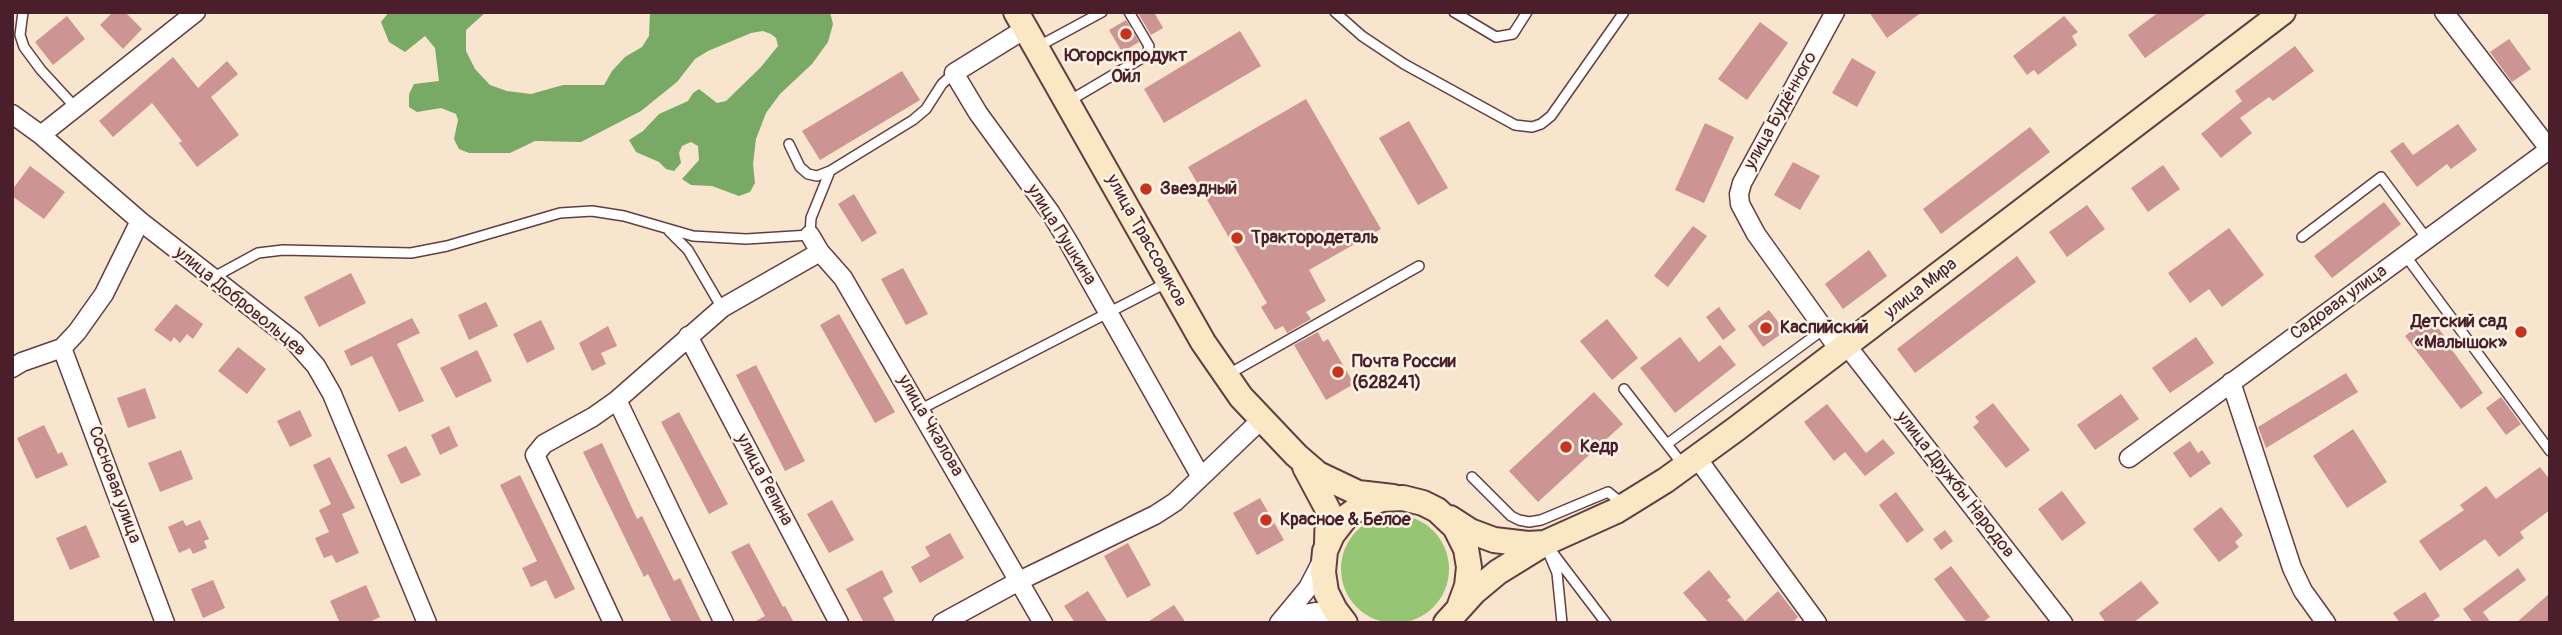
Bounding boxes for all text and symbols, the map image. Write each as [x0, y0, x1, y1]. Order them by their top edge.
marker: Югорскпродукт Ойл [1118, 26, 1134, 42]
place label: Югорскпродукт Ойл [1065, 45, 1187, 88]
street label: улица Будённого [1740, 48, 1822, 174]
street label: улица Трассовиков [1101, 171, 1191, 311]
place label: Звездный [1160, 178, 1237, 200]
street label: улица Пушкина [1021, 181, 1101, 289]
marker: Звездный [1138, 181, 1154, 197]
place label: Трактородеталь [1251, 227, 1379, 249]
marker: Трактородеталь [1229, 230, 1245, 246]
street label: улица Добровольцев [170, 242, 310, 362]
street label: улица Мира [1880, 254, 1962, 324]
street label: Садовая улица [2286, 261, 2392, 345]
place label: Детский сад «Малышок» [2411, 311, 2507, 354]
place label: Каспийский [1780, 317, 1869, 339]
marker: Каспийский [1758, 320, 1774, 336]
marker: Детский сад «Малышок» [2513, 324, 2529, 340]
place label: Почта России (628241) [1352, 351, 1456, 394]
marker: Почта России (628241) [1330, 364, 1346, 380]
street label: улица Чкалова [892, 371, 968, 481]
street label: улица Дружбы Народов [1891, 407, 2019, 563]
street label: Сосновая улица [83, 424, 145, 546]
street label: улица Репина [731, 430, 797, 530]
place label: Кедр [1580, 436, 1619, 458]
marker: Кедр [1558, 439, 1574, 455]
place label: Красное & Белое [1280, 509, 1411, 531]
marker: Красное & Белое [1258, 512, 1274, 528]

